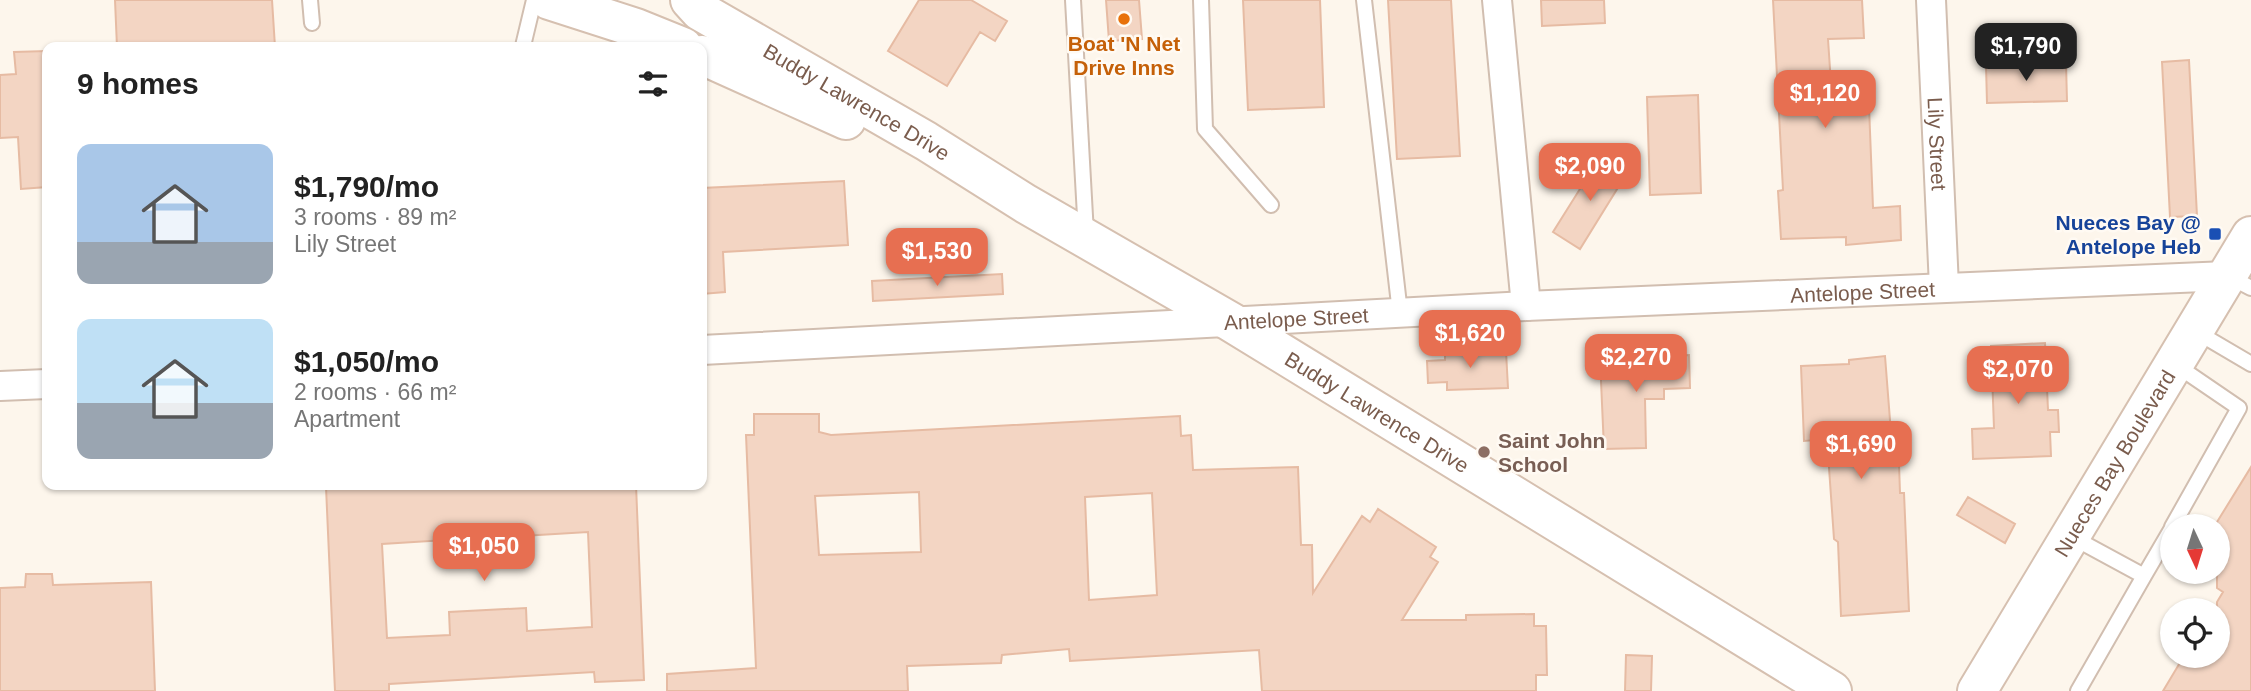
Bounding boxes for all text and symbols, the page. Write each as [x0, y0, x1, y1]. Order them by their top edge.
marker: Boat 'N Net Drive Inns [1116, 11, 1132, 27]
pin: $1,790 [1969, 24, 2083, 83]
place label: Boat 'N Net Drive Inns [1068, 32, 1180, 79]
text: $1,790 [1991, 33, 2061, 59]
street label: Buddy Lawrence Drive [760, 39, 954, 165]
icon: filters [634, 65, 672, 103]
text: 9 homes [77, 67, 199, 100]
pin: $1,120 [1768, 71, 1882, 130]
text: $1,120 [1790, 80, 1860, 106]
street label: Lily Street [1924, 97, 1951, 191]
pin: $2,090 [1533, 144, 1647, 203]
text: $2,090 [1555, 153, 1625, 179]
text: $1,790/mo [294, 170, 439, 203]
icon: home [133, 172, 217, 256]
text: 3 rooms · 89 m² [294, 204, 456, 230]
place label: Nueces Bay @ Antelope Heb [2056, 211, 2201, 258]
marker: Nueces Bay @ Antelope Heb [2207, 226, 2223, 242]
pin: $1,530 [880, 229, 994, 288]
text: Lily Street [294, 231, 396, 257]
text: $1,530 [902, 238, 972, 264]
street label: Antelope Street [1790, 277, 1936, 306]
street label: Antelope Street [1223, 303, 1369, 334]
pin: $1,620 [1413, 310, 1527, 370]
text: $1,620 [1435, 320, 1505, 346]
pin: $2,270 [1579, 334, 1693, 394]
text: $2,270 [1601, 344, 1671, 370]
text: $1,050/mo [294, 345, 439, 378]
pin: $2,070 [1961, 346, 2075, 406]
icon: home [133, 347, 217, 431]
street label: Buddy Lawrence Drive [1281, 347, 1473, 477]
text: $2,070 [1983, 356, 2053, 382]
street label: Nueces Bay Boulevard [2049, 366, 2179, 561]
text: 2 rooms · 66 m² [294, 379, 456, 405]
text: Apartment [294, 406, 400, 432]
pin: $1,690 [1804, 421, 1918, 481]
place label: Saint John School [1498, 429, 1605, 476]
text: $1,690 [1826, 431, 1896, 457]
marker: Saint John School [1476, 444, 1492, 460]
north arrow [2160, 514, 2230, 584]
map controls [2160, 514, 2230, 668]
pin: $1,050 [427, 524, 541, 583]
text: $1,050 [449, 533, 519, 559]
button: locate [2160, 598, 2230, 668]

